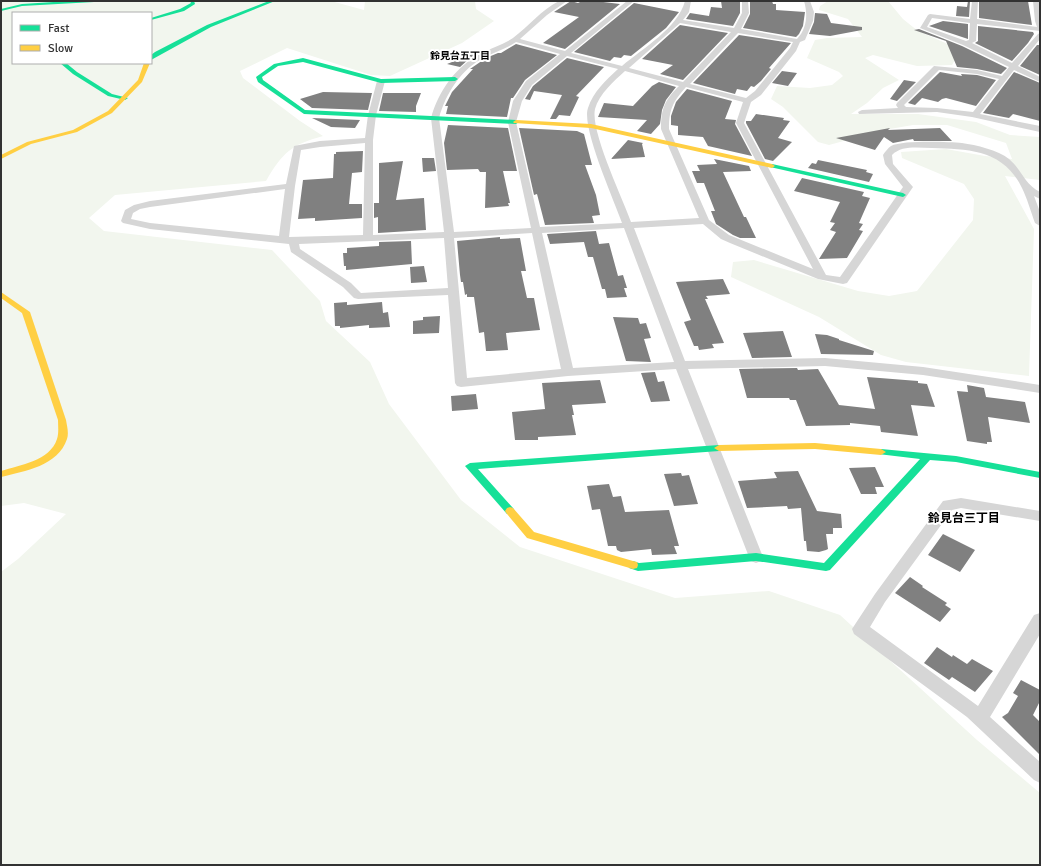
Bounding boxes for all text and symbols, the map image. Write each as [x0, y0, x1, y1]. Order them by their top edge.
legend [12, 12, 152, 64]
text: Fast [48, 21, 69, 36]
text: Slow [48, 41, 73, 56]
district label: 鈴見台五丁目 [430, 50, 490, 62]
district label: 鈴見台三丁目 [927, 511, 1000, 526]

